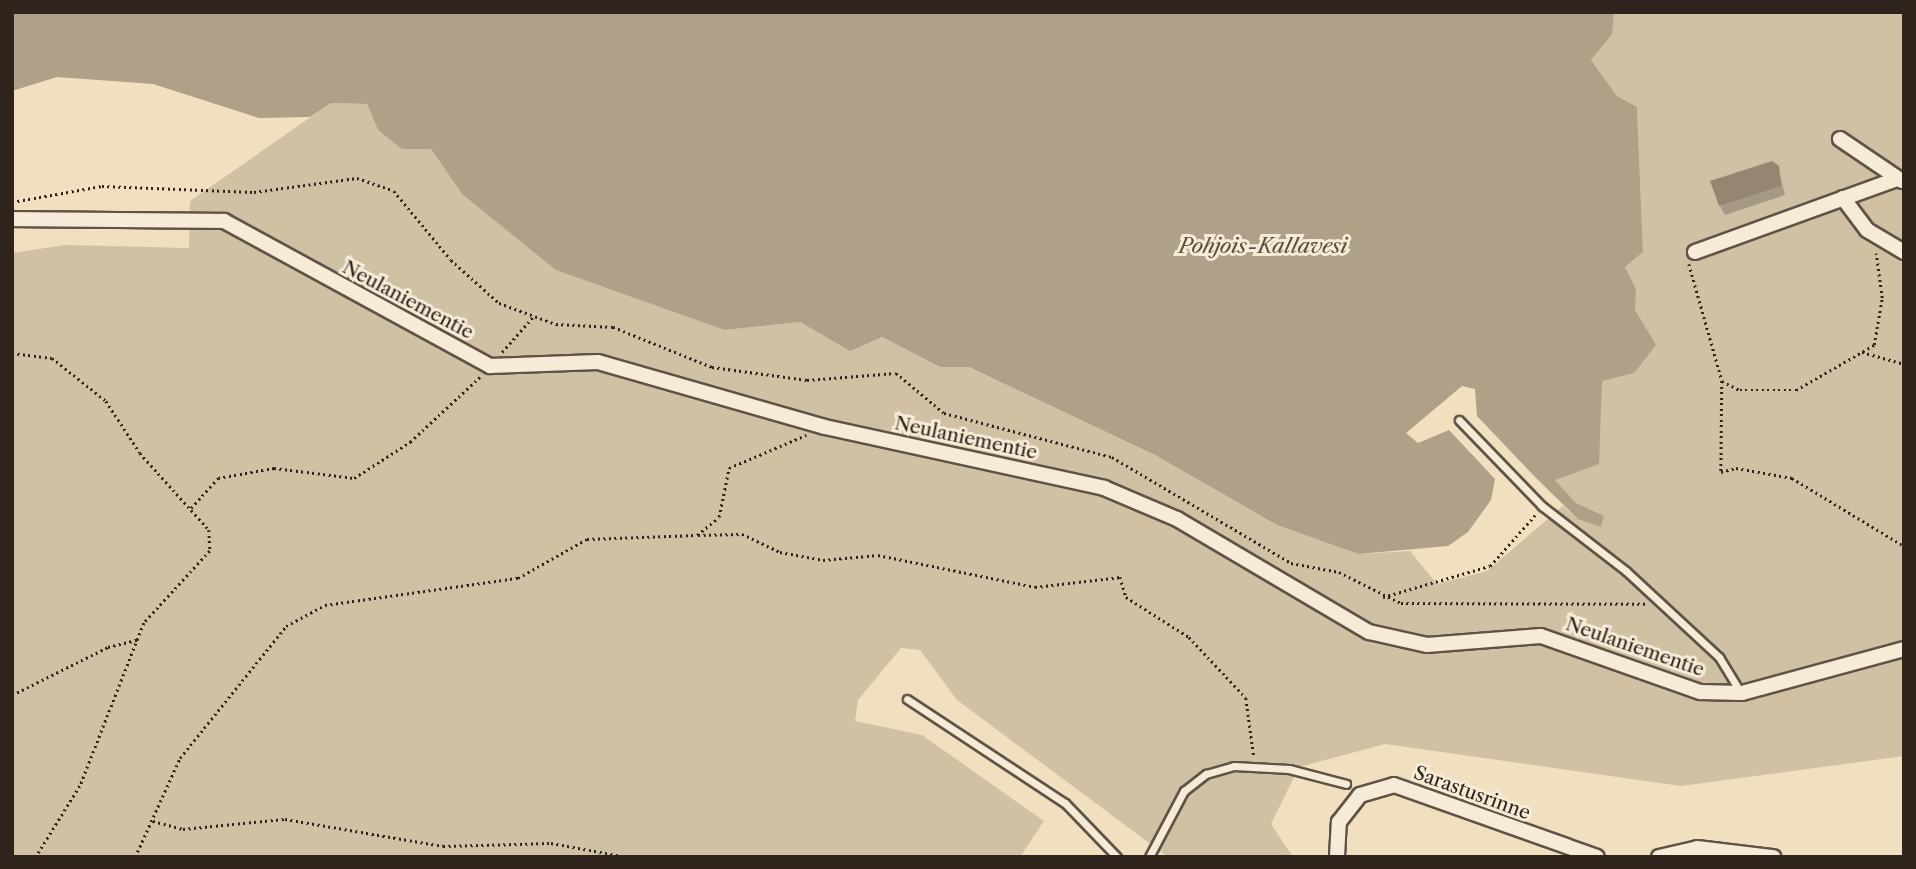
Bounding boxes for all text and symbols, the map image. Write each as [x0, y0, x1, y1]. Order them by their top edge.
water label: Pohjois-Kallavesi [1179, 233, 1347, 259]
street label: Neulaniementie [339, 256, 477, 344]
street label: Neulaniementie [893, 412, 1039, 464]
street label: Neulaniementie [1563, 613, 1707, 681]
street label: Sarastusrinne [1411, 761, 1533, 825]

